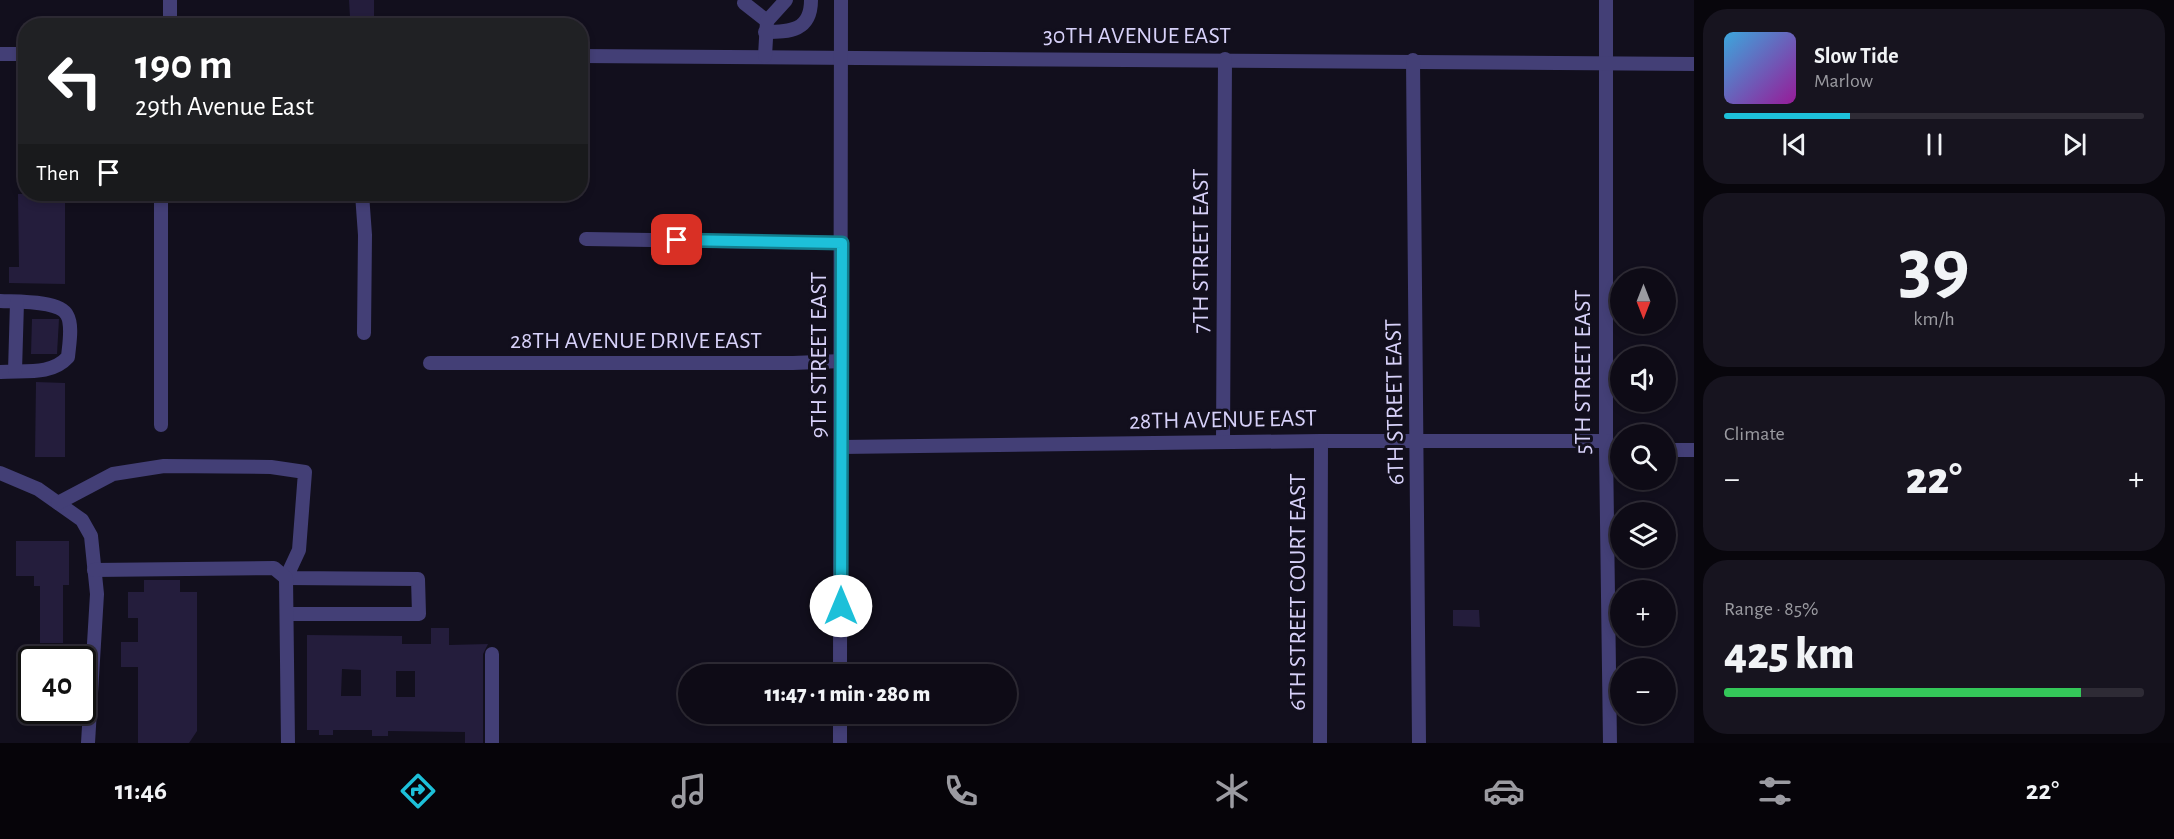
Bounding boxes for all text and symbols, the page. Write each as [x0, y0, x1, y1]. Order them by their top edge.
street label: 30TH AVENUE EAST [1043, 24, 1231, 48]
icon: left [36, 42, 114, 120]
text: 190 m [135, 44, 233, 86]
text: Slow Tide [1814, 45, 1899, 67]
text: Marlow [1814, 71, 1873, 91]
text: 29th Avenue East [135, 93, 314, 120]
icon: previous [1778, 128, 1811, 161]
icon: pause [1918, 128, 1951, 161]
icon: next [2058, 128, 2091, 161]
icon: arrive [92, 156, 125, 189]
text: Then [36, 162, 80, 184]
street label: 7TH STREET EAST [1189, 168, 1213, 334]
pin [651, 214, 702, 265]
icon: arrive [660, 223, 693, 256]
text: 39 [1898, 229, 1970, 307]
north arrow [1610, 268, 1676, 334]
map controls [1610, 268, 1676, 724]
street label: 9TH STREET EAST [807, 272, 831, 438]
street label: 5TH STREET EAST [1571, 289, 1595, 455]
text: km/h [1913, 309, 1955, 329]
street label: 6TH STREET EAST [1382, 318, 1408, 485]
street label: 28TH AVENUE DRIVE EAST [510, 329, 762, 353]
button: sound [1610, 346, 1676, 412]
street label: 28TH AVENUE EAST [1129, 406, 1317, 434]
button: search [1610, 424, 1676, 490]
text: Climate [1724, 424, 1785, 444]
text: 22° [1906, 457, 1962, 502]
text: − [1724, 463, 1740, 496]
text: + [2128, 463, 2144, 496]
street label: 6TH STREET COURT EAST [1286, 473, 1310, 711]
button: layers [1610, 502, 1676, 568]
position arrow [809, 574, 873, 638]
button: + [1610, 580, 1676, 646]
text: Range · 85% [1724, 599, 1819, 619]
text: 425 km [1724, 632, 1854, 677]
speed limit sign: 40 [18, 646, 96, 724]
button: − [1610, 658, 1676, 724]
text: 11:47 · 1 min · 280 m [765, 683, 930, 705]
icon: directions [397, 770, 439, 812]
icon: music [668, 770, 710, 812]
icon: phone [940, 770, 982, 812]
icon: climate [1211, 770, 1253, 812]
icon: car [1483, 770, 1525, 812]
icon: filters [1754, 770, 1796, 812]
text: 11:46 [115, 777, 167, 804]
text: 22° [2026, 777, 2059, 804]

